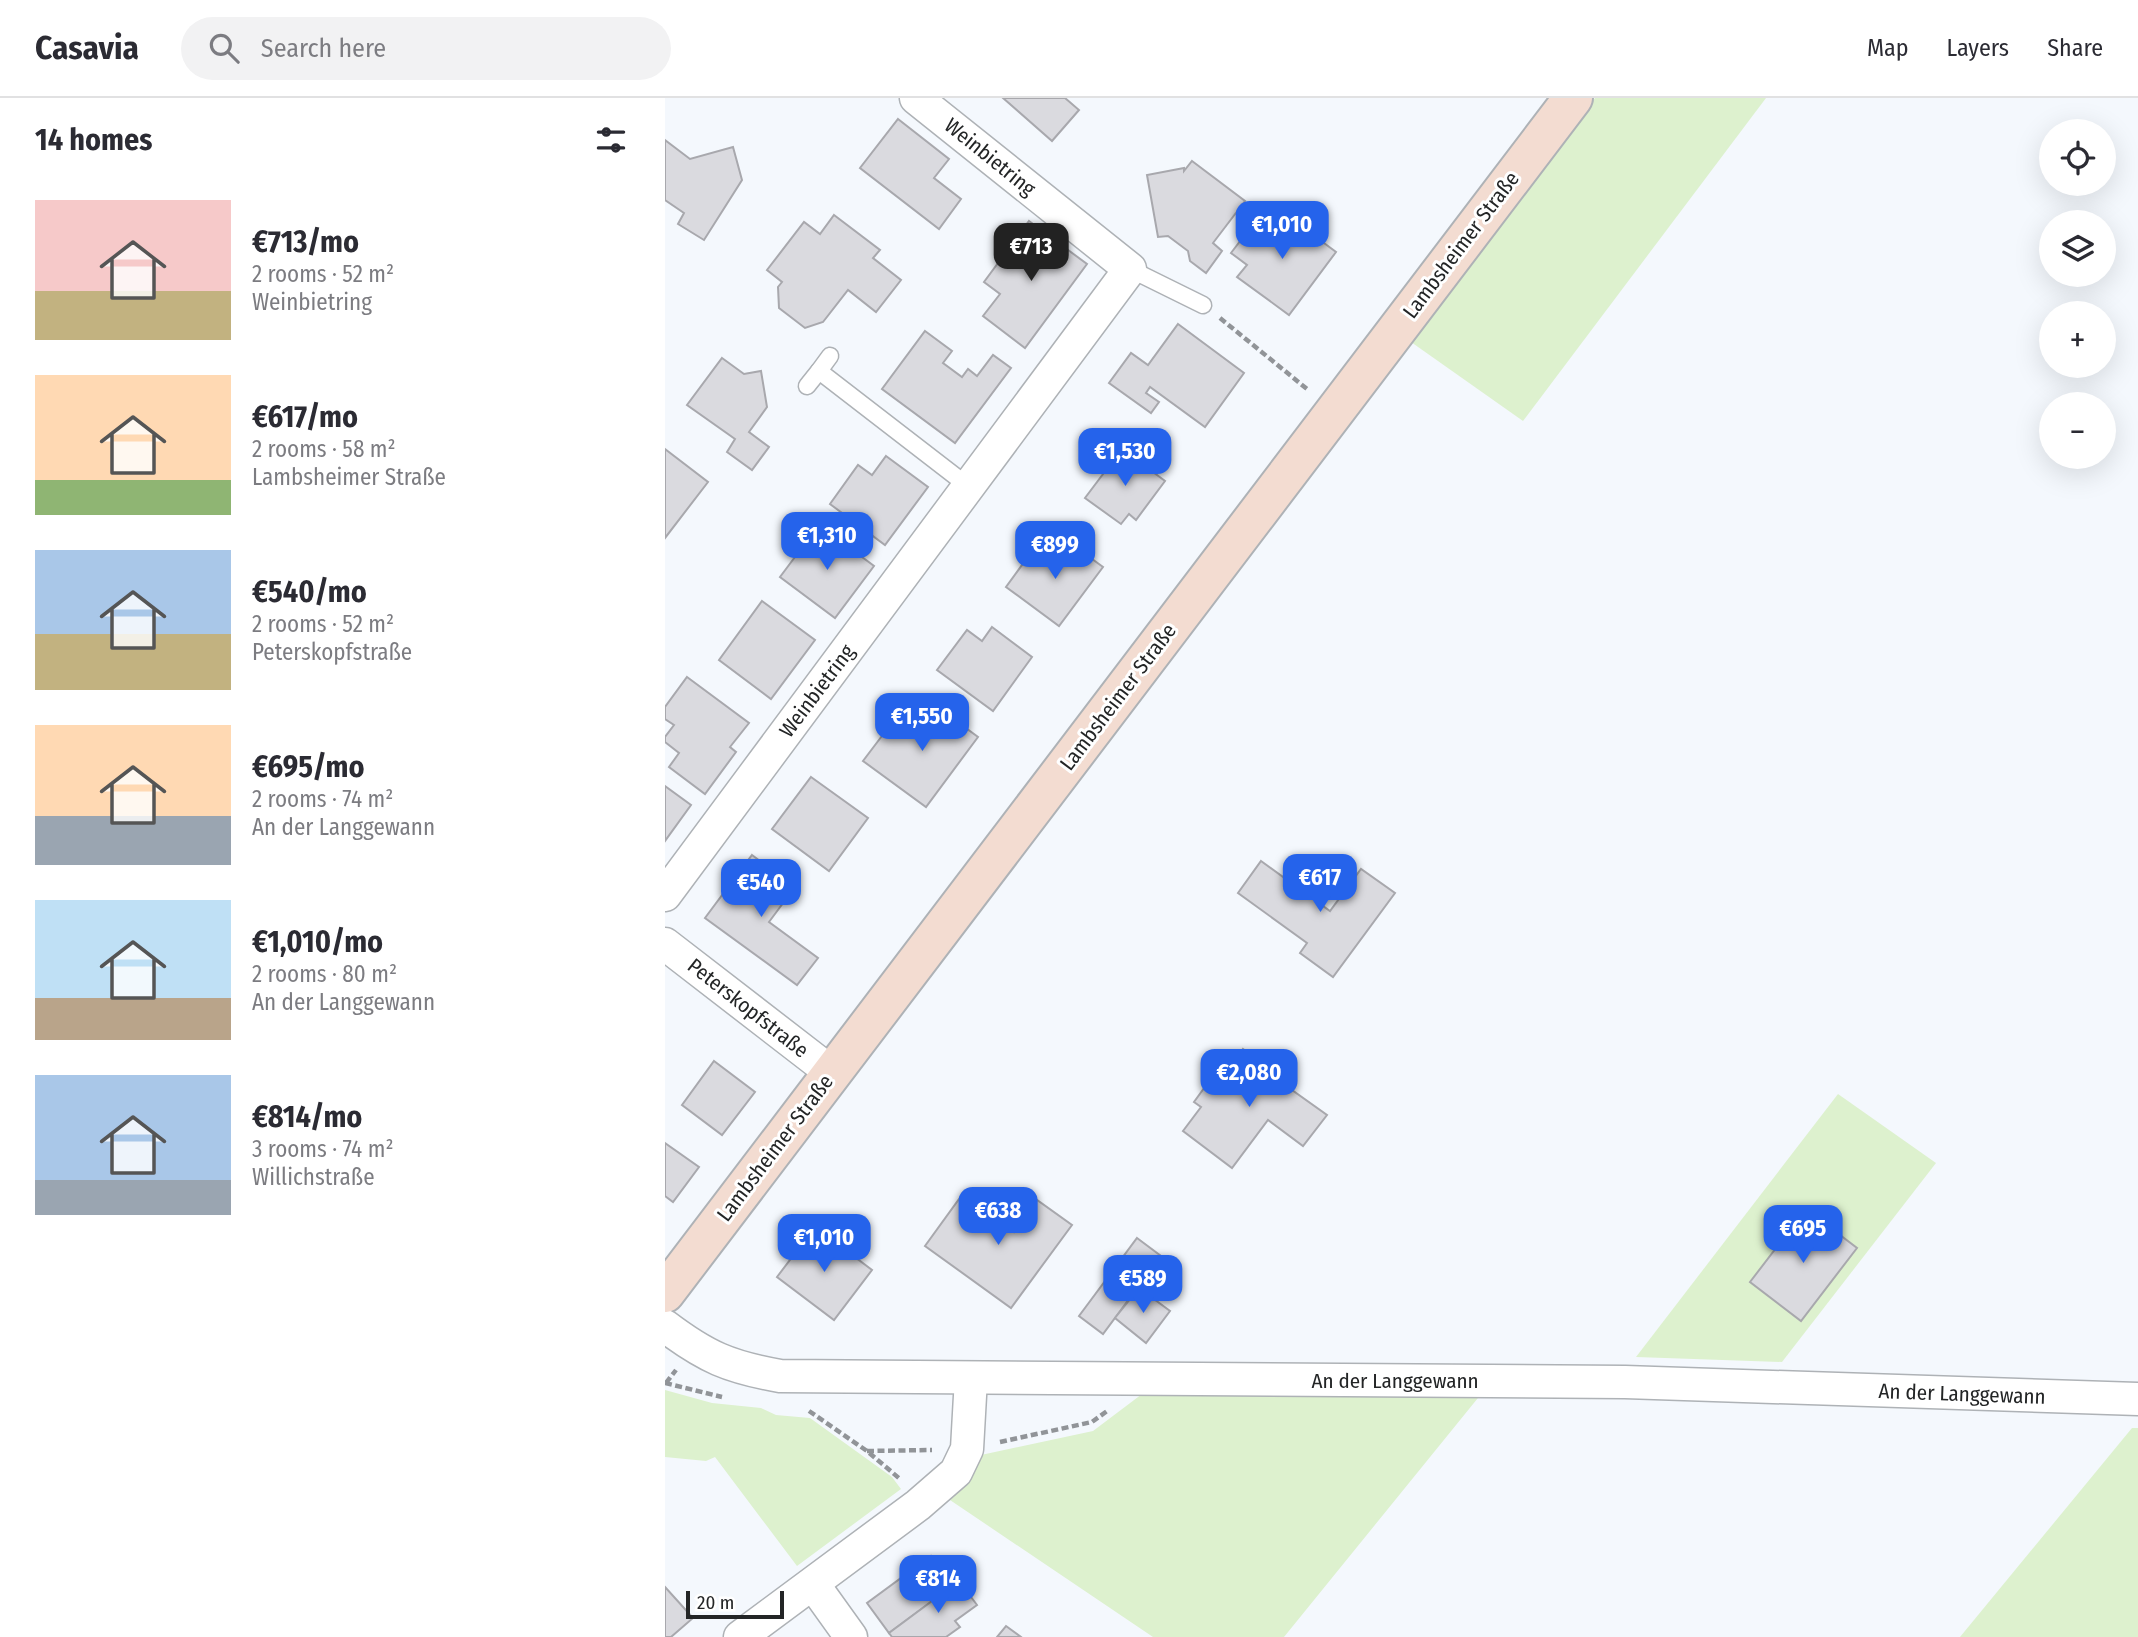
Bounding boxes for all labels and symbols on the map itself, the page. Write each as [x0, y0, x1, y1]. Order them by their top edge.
street label: Weinbietring [939, 112, 1041, 202]
street label: Lambsheimer Straße [1397, 166, 1525, 324]
pin: €1,010 [1225, 202, 1339, 261]
pin: €713 [990, 223, 1072, 283]
pin: €1,530 [1068, 428, 1182, 488]
pin: €1,310 [770, 512, 884, 572]
pin: €899 [1014, 522, 1096, 581]
street label: Lambsheimer Straße [1054, 618, 1182, 776]
street label: Weinbietring [774, 639, 860, 743]
pin: €1,550 [865, 694, 979, 753]
pin: €617 [1279, 854, 1361, 914]
pin: €540 [720, 860, 802, 919]
street label: Peterskopfstraße [682, 953, 814, 1063]
pin: €2,080 [1192, 1049, 1306, 1109]
street label: Lambsheimer Straße [711, 1069, 839, 1227]
pin: €638 [957, 1188, 1039, 1247]
pin: €695 [1762, 1206, 1844, 1265]
pin: €1,010 [767, 1214, 881, 1274]
pin: €589 [1102, 1256, 1184, 1315]
street label: An der Langgewann [1311, 1368, 1479, 1394]
street label: An der Langgewann [1878, 1378, 2046, 1410]
pin: €814 [897, 1556, 979, 1615]
scale bar [686, 1588, 784, 1620]

